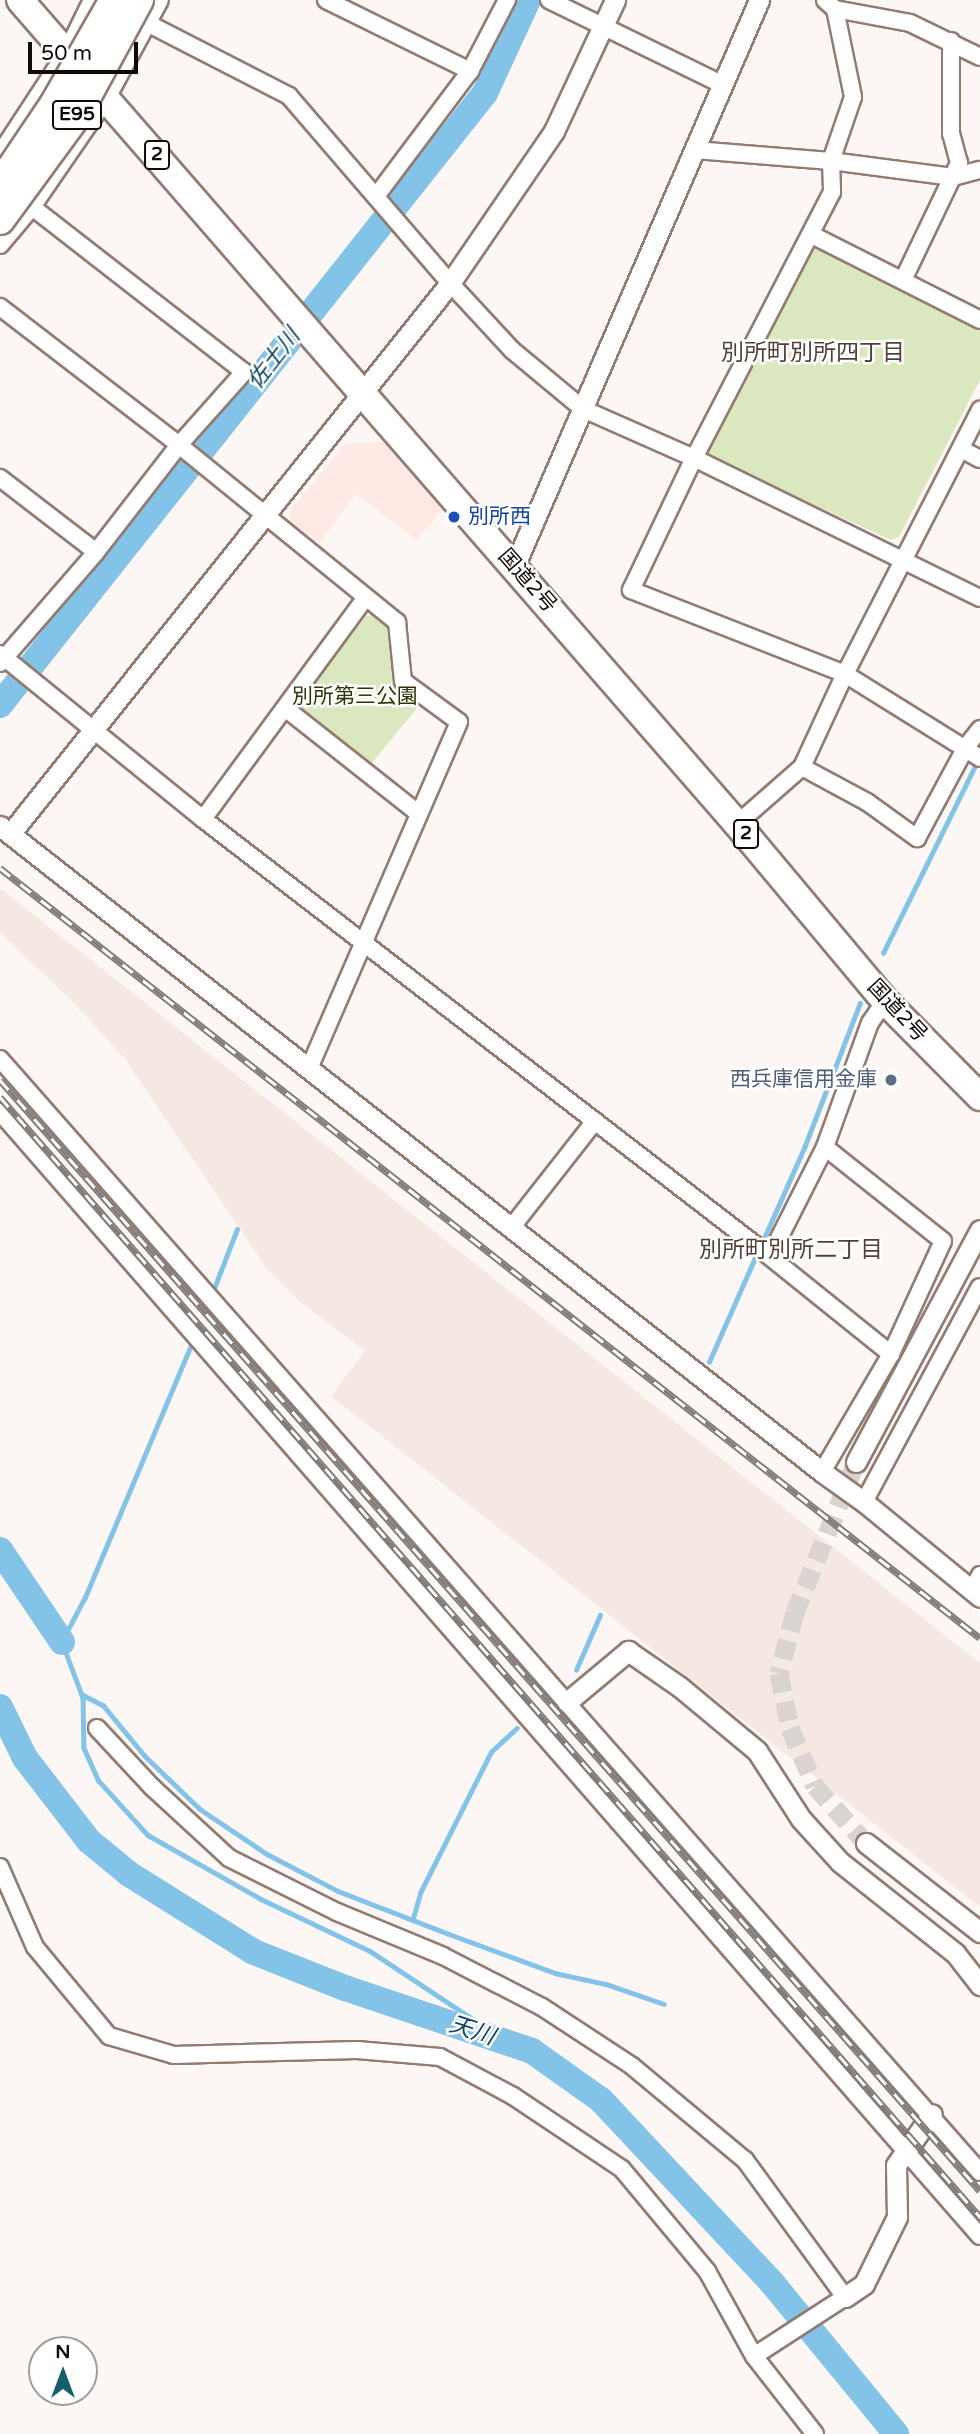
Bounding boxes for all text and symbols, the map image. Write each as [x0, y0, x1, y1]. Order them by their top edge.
scale bar [32, 28, 142, 72]
text: 50 m [41, 41, 92, 66]
road number: E95 [51, 99, 103, 130]
road number: 2 [143, 140, 171, 170]
water label: 佐土川 [242, 323, 306, 395]
district label: 別所町別所四丁目 [721, 339, 905, 367]
place label: 別所西 [468, 504, 531, 530]
marker: 別所西 [446, 509, 462, 525]
street label: 国道2号 [492, 544, 562, 618]
park label: 別所第三公園 [292, 684, 418, 710]
road number: 2 [732, 818, 760, 849]
street label: 国道2号 [862, 975, 932, 1047]
place label: 西兵庫信用金庫 [730, 1067, 877, 1093]
marker: 西兵庫信用金庫 [883, 1072, 899, 1088]
district label: 別所町別所二丁目 [699, 1236, 883, 1264]
water label: 天川 [446, 2011, 498, 2051]
north arrow [28, 2336, 98, 2406]
text: N [55, 2341, 71, 2363]

